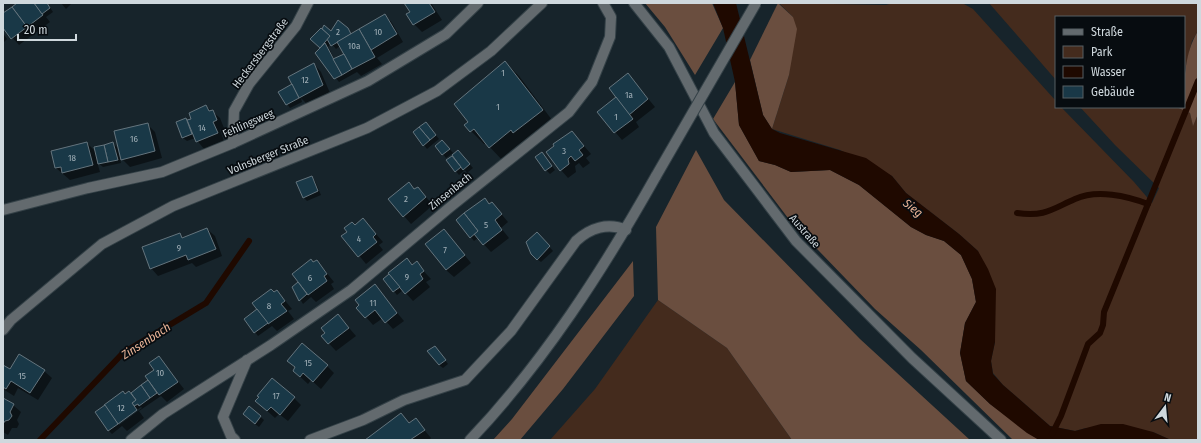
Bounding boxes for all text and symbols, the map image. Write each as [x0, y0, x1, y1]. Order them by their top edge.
scale bar [18, 16, 76, 42]
street label: Heckersbergstraße [230, 16, 291, 91]
legend [1055, 16, 1185, 108]
text: 20 m [24, 23, 48, 37]
text: Straße [1091, 25, 1123, 39]
house number: 2 [336, 27, 340, 37]
house number: 10 [374, 27, 382, 37]
house number: 10a [348, 41, 361, 51]
text: Park [1091, 45, 1113, 59]
text: Wasser [1091, 65, 1126, 79]
house number: 1 [501, 68, 505, 78]
house number: 12 [301, 75, 309, 85]
text: Gebäude [1091, 85, 1135, 99]
house number: 1a [625, 90, 634, 100]
house number: 1 [496, 102, 500, 112]
street label: Fehlingsweg [221, 106, 277, 141]
house number: 1 [614, 112, 618, 122]
house number: 14 [198, 123, 207, 133]
street label: Volnsberger Straße [226, 133, 310, 178]
house number: 16 [130, 134, 139, 144]
house number: 3 [562, 146, 566, 156]
house number: 18 [68, 153, 77, 163]
street label: Zinsenbach [426, 170, 474, 213]
house number: 2 [404, 194, 408, 204]
water label: Sieg [900, 195, 926, 220]
street label: Austraße [787, 212, 823, 251]
house number: 5 [484, 220, 488, 230]
house number: 4 [357, 234, 362, 244]
house number: 9 [177, 243, 181, 253]
house number: 7 [443, 245, 447, 255]
house number: 9 [405, 272, 409, 282]
house number: 6 [308, 273, 313, 283]
house number: 11 [370, 298, 376, 308]
house number: 8 [267, 301, 272, 311]
water label: Zinsenbach [118, 320, 173, 363]
house number: 15 [304, 358, 312, 368]
house number: 10 [156, 368, 164, 378]
house number: 15 [18, 371, 26, 381]
north arrow [1145, 387, 1185, 427]
house number: 17 [272, 391, 280, 401]
text: N [1163, 391, 1173, 405]
house number: 12 [117, 403, 125, 413]

